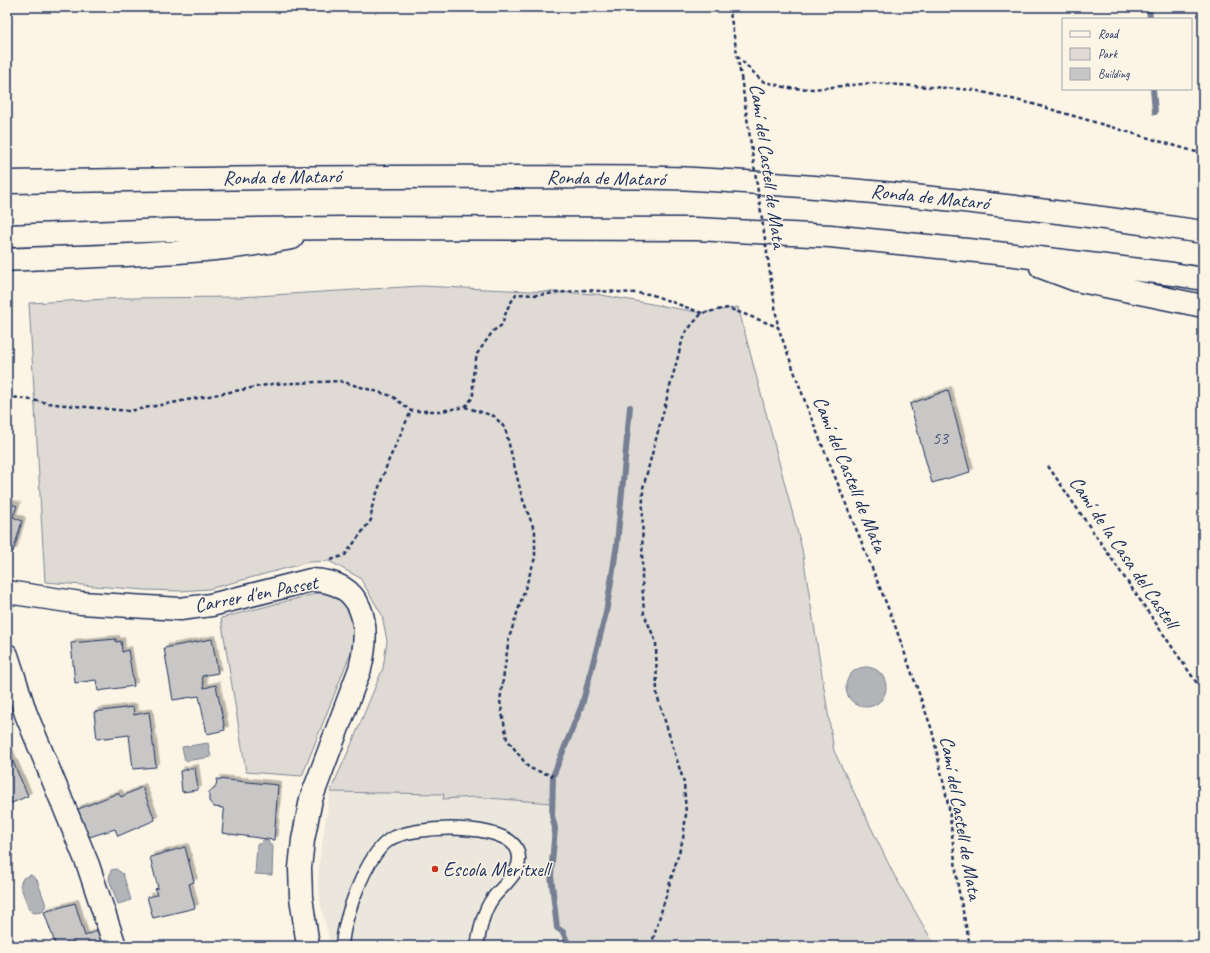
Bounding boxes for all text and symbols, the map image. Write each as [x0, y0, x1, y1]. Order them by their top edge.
legend [1062, 18, 1192, 90]
text: Road [1098, 26, 1120, 42]
text: Park [1098, 46, 1119, 62]
text: Building [1098, 66, 1130, 82]
street label: Camí del Castell de Mata [744, 82, 792, 252]
street label: Ronda de Mataró [223, 163, 344, 191]
street label: Ronda de Mataró [547, 164, 668, 192]
street label: Ronda de Mataró [870, 178, 993, 216]
street label: Camí del Castell de Mata [807, 392, 893, 557]
house number: 53 [932, 427, 950, 449]
street label: Camí de la Casa del Castell [1064, 471, 1186, 636]
street label: Carrer d'en Passet [192, 569, 322, 618]
street label: Camí del Castell de Mata [934, 734, 988, 904]
place label: Escola Meritxell [443, 857, 553, 882]
marker: Escola Meritxell [430, 864, 440, 874]

